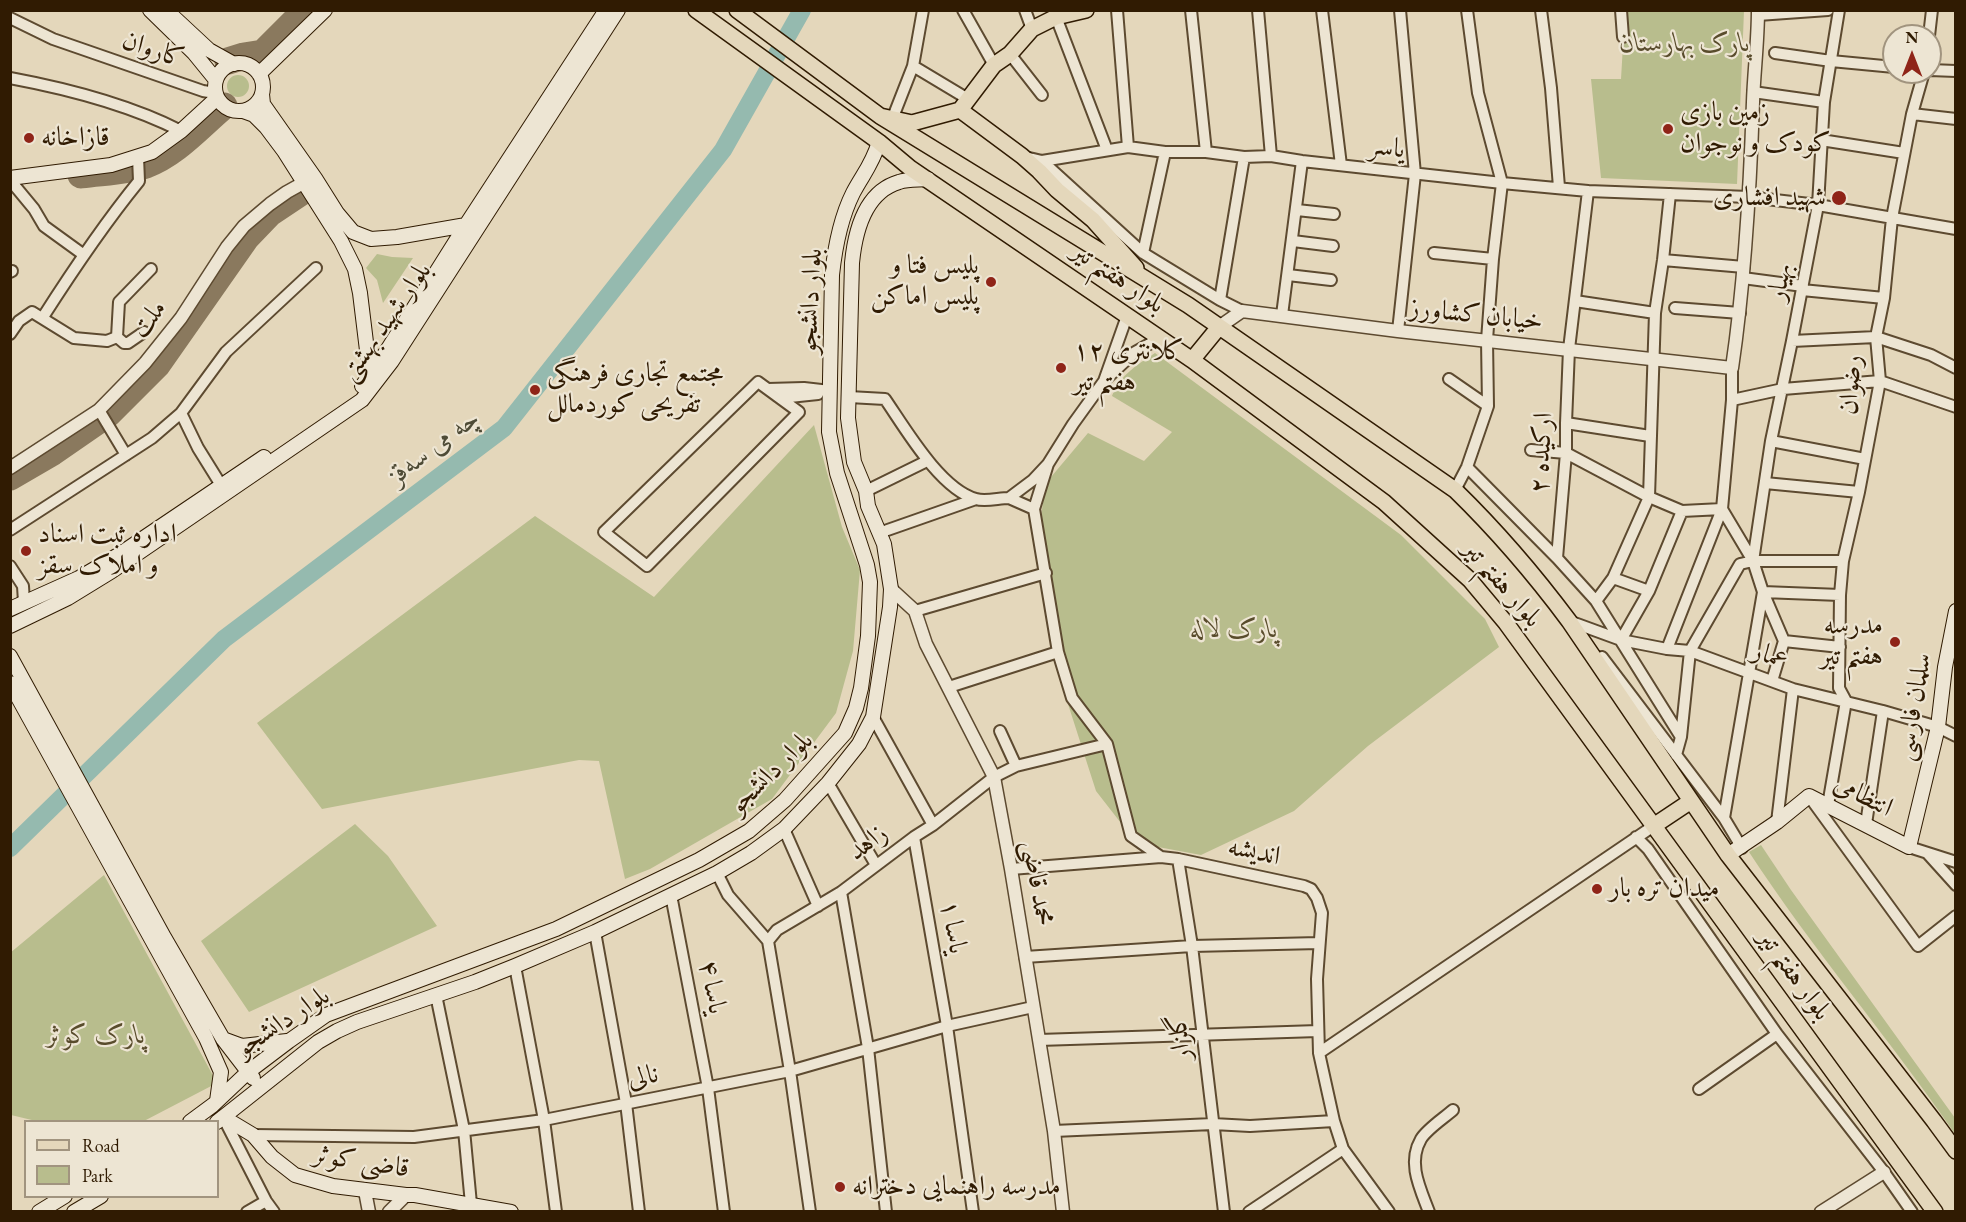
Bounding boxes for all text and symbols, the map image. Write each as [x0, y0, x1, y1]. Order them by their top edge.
street label: کاروان [118, 24, 188, 76]
north arrow [1882, 24, 1942, 84]
text: N [1906, 27, 1918, 48]
park label: پارک بهارستان [1620, 28, 1750, 60]
place label: زمین بازی کودک و نوجوان [1680, 97, 1831, 160]
place label: قازاخانه [41, 122, 110, 154]
marker: زمین بازی کودک و نوجوان [1661, 122, 1675, 136]
street label: یاسر [1367, 130, 1407, 166]
marker: قازاخانه [22, 131, 36, 145]
place label: شهید افشاری [1713, 182, 1826, 214]
marker: شهید افشاری [1830, 189, 1848, 207]
street label: بلوار هفتم تیر [1065, 235, 1171, 321]
street label: بلوار دانشجو [792, 247, 830, 355]
place label: پلیس فتا و پلیس اماکن [870, 250, 979, 313]
street label: بلوار شهید بهشتی [333, 256, 439, 388]
street label: بهیار [1760, 260, 1800, 304]
marker: پلیس فتا و پلیس اماکن [984, 275, 998, 289]
street label: خیابان کشاورز [1408, 292, 1544, 338]
street label: ملت [124, 293, 174, 345]
place label: کلانتری ۱۲ هفتم تیر [1073, 336, 1184, 399]
street label: رضوان [1833, 354, 1869, 416]
place label: مجتمع تجاری فرهنگی تفریحی کوردمالل [547, 358, 723, 421]
marker: کلانتری ۱۲ هفتم تیر [1054, 361, 1068, 375]
marker: مجتمع تجاری فرهنگی تفریحی کوردمالل [528, 383, 542, 397]
water label: چە می سەقز [381, 401, 487, 493]
street label: ارکیده ۲ [1524, 412, 1560, 494]
place label: اداره ثبت اسناد و املاک سقز [38, 519, 177, 582]
street label: بلوار هفتم تیر [1455, 534, 1549, 634]
marker: اداره ثبت اسناد و املاک سقز [19, 544, 33, 558]
place label: مدرسه هفتم تیر [1820, 610, 1883, 673]
park label: پارک لاله [1190, 614, 1278, 646]
street label: عمار [1748, 635, 1792, 677]
marker: مدرسه هفتم تیر [1888, 635, 1902, 649]
street label: سلمان فارسی [1889, 651, 1939, 763]
street label: بلوار دانشجو [722, 725, 820, 821]
street label: انتظامی [1828, 767, 1898, 825]
street label: زاهد [842, 818, 894, 868]
street label: اندیشه [1225, 831, 1283, 873]
street label: محمد قاضی [1014, 838, 1060, 928]
place label: میدان تره بار [1609, 873, 1719, 905]
marker: میدان تره بار [1590, 882, 1604, 896]
street label: یاسا ۱ [932, 898, 974, 956]
street label: بلوار هفتم تیر [1750, 923, 1838, 1027]
street label: یاسا ۴ [691, 957, 733, 1017]
street label: بلوار دانشجو [230, 980, 336, 1064]
street label: گلزار [1161, 1012, 1199, 1062]
park label: پارک کوثر [46, 1020, 146, 1052]
street label: نالی [625, 1058, 661, 1096]
legend [24, 1120, 219, 1198]
text: Road [82, 1134, 120, 1157]
street label: قاضی کوثر [311, 1138, 411, 1186]
text: Park [82, 1164, 113, 1187]
place label: مدرسه راهنمایی دخترانه [852, 1171, 1061, 1203]
marker: مدرسه راهنمایی دخترانه [833, 1180, 847, 1194]

